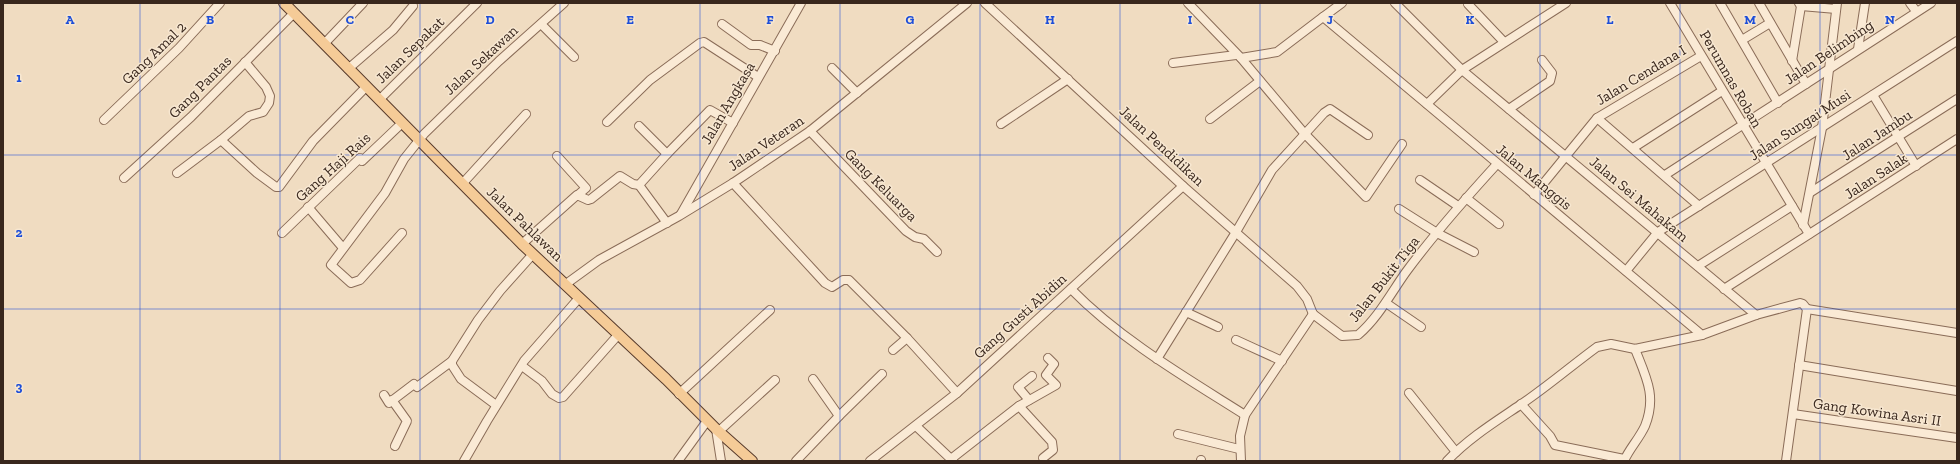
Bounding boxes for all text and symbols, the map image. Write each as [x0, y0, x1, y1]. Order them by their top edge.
text: A [66, 12, 75, 27]
text: B [206, 12, 214, 27]
text: C [346, 12, 354, 27]
text: D [485, 12, 495, 27]
text: E [626, 12, 634, 27]
text: F [766, 12, 774, 27]
text: G [906, 12, 915, 27]
text: H [1045, 12, 1055, 27]
text: I [1188, 12, 1193, 27]
text: J [1327, 12, 1333, 27]
text: K [1466, 12, 1475, 27]
text: L [1606, 12, 1614, 27]
text: M [1744, 12, 1756, 27]
text: N [1885, 12, 1895, 27]
street label: Jalan Sepakat [372, 13, 448, 87]
street label: Jalan Belimbing [1781, 16, 1877, 88]
street label: Gang Amal 2 [118, 18, 190, 88]
street label: Jalan Sekawan [440, 21, 522, 99]
street label: Perumnas Roban [1696, 27, 1766, 131]
street label: Jalan Cendana I [1593, 41, 1689, 109]
street label: Gang Pantas [165, 52, 235, 122]
street label: Jalan Angkasa [697, 59, 759, 147]
text: 1 [16, 70, 22, 85]
street label: Jalan Sungai Musi [1746, 86, 1854, 164]
street label: Jalan Pendidikan [1116, 102, 1208, 190]
street label: Jalan Jambu [1839, 105, 1916, 164]
street label: Jalan Veteran [725, 111, 807, 175]
street label: Gang Haji Rais [292, 129, 374, 205]
street label: Jalan Manggis [1493, 140, 1575, 214]
street label: Gang Keluarga [841, 145, 921, 225]
street label: Jalan Salak [1841, 149, 1911, 203]
street label: Jalan Sei Mahakam [1586, 152, 1692, 246]
street label: Jalan Pahlawan [483, 183, 567, 265]
text: 2 [16, 225, 23, 240]
street label: Jalan Bukit Tiga [1345, 232, 1423, 326]
street label: Gang Gusti Abidin [970, 269, 1070, 362]
text: 3 [16, 379, 23, 394]
street label: Gang Kowina Asri II [1812, 394, 1942, 430]

